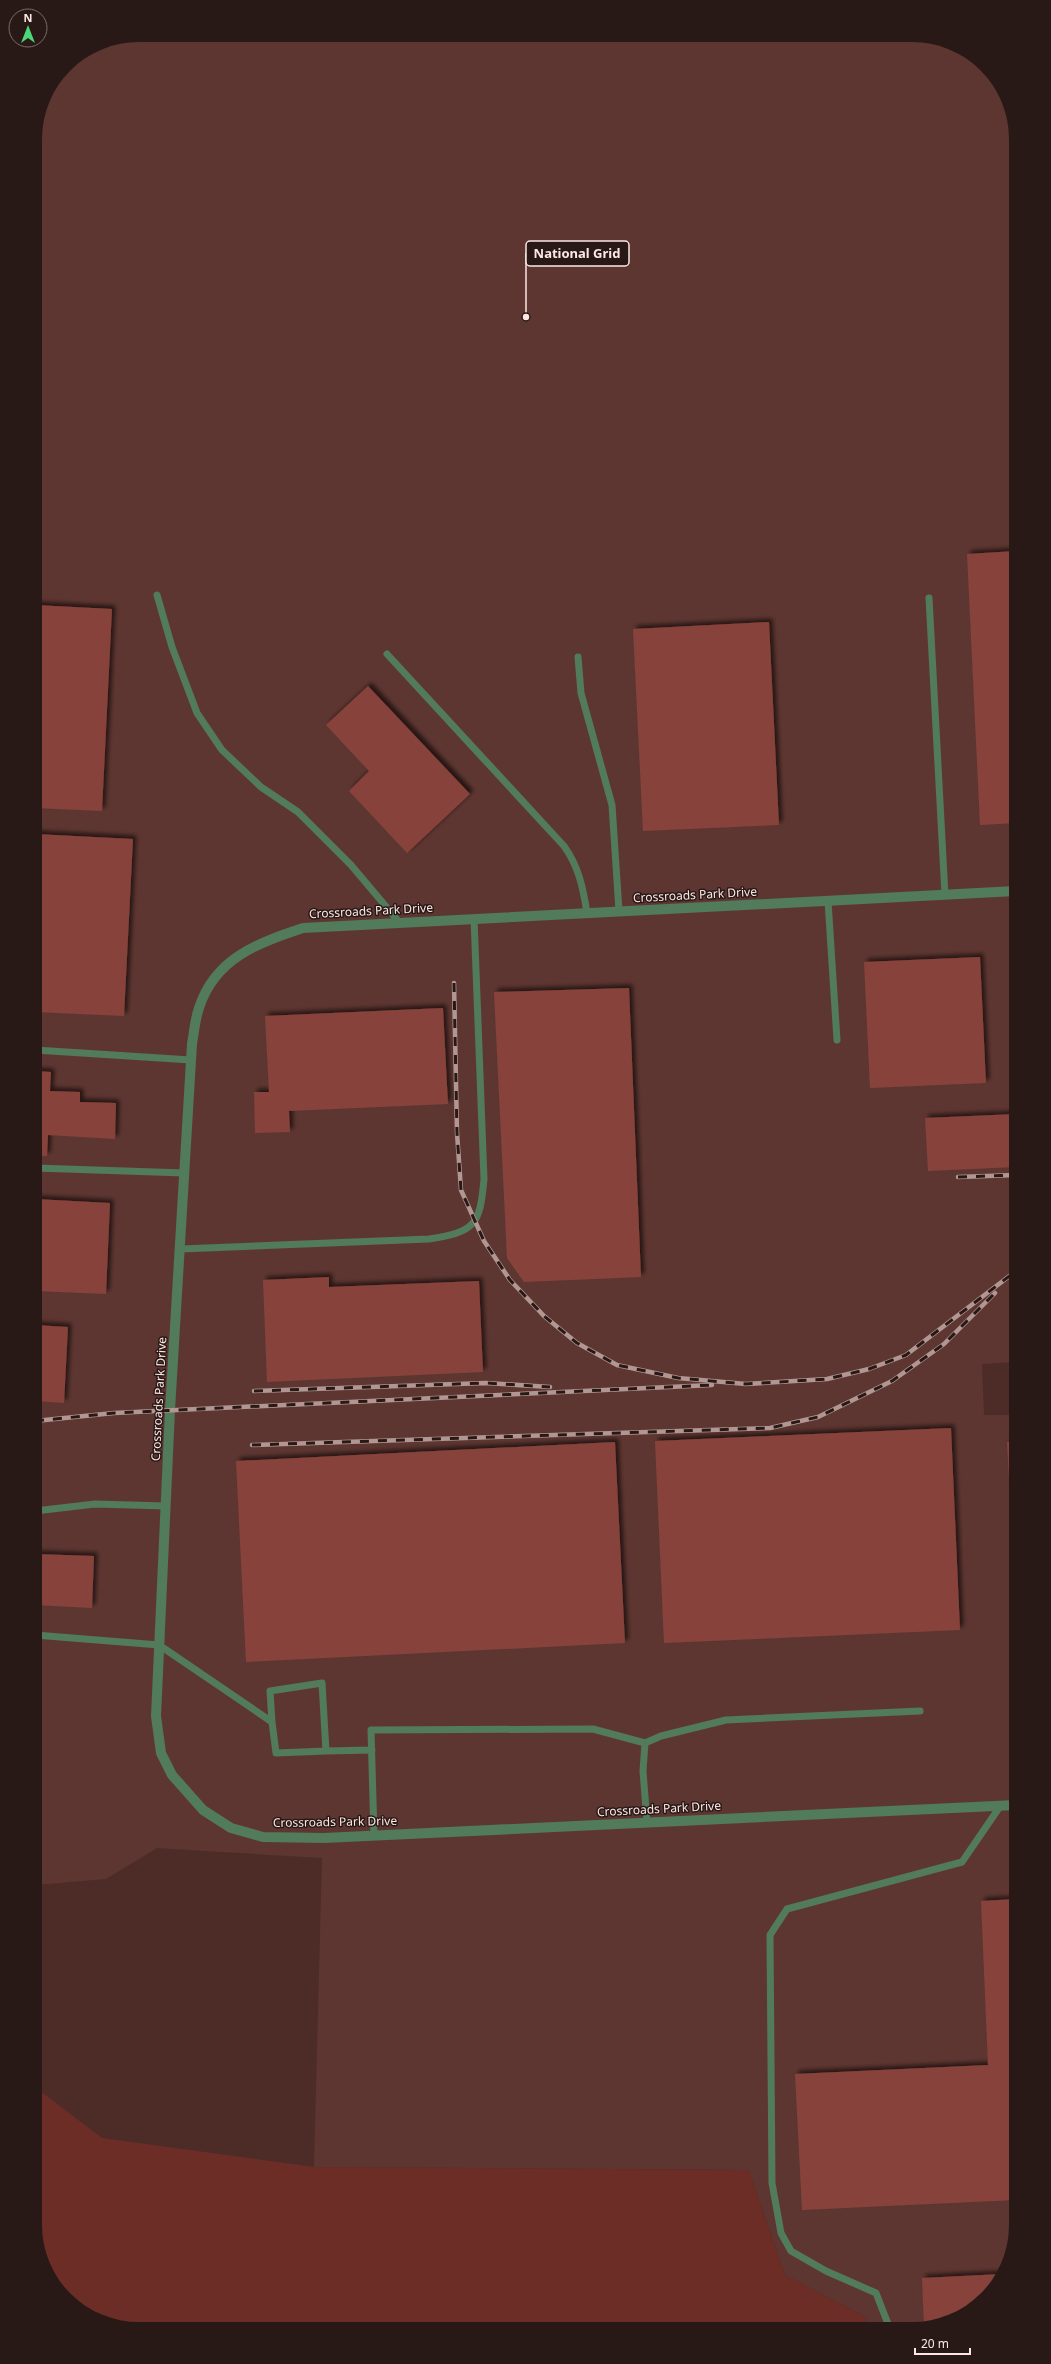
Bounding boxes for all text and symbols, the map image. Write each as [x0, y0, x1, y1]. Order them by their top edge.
north arrow [8, 8, 48, 48]
text: N [24, 10, 32, 25]
callout: National Grid [526, 241, 629, 266]
text: National Grid [534, 244, 620, 262]
street label: Crossroads Park Drive [633, 883, 758, 906]
street label: Crossroads Park Drive [309, 899, 434, 922]
street label: Crossroads Park Drive [147, 1336, 170, 1461]
street label: Crossroads Park Drive [597, 1797, 722, 1820]
street label: Crossroads Park Drive [273, 1812, 397, 1831]
scale bar [915, 2330, 970, 2356]
text: 20 m [921, 2335, 949, 2352]

